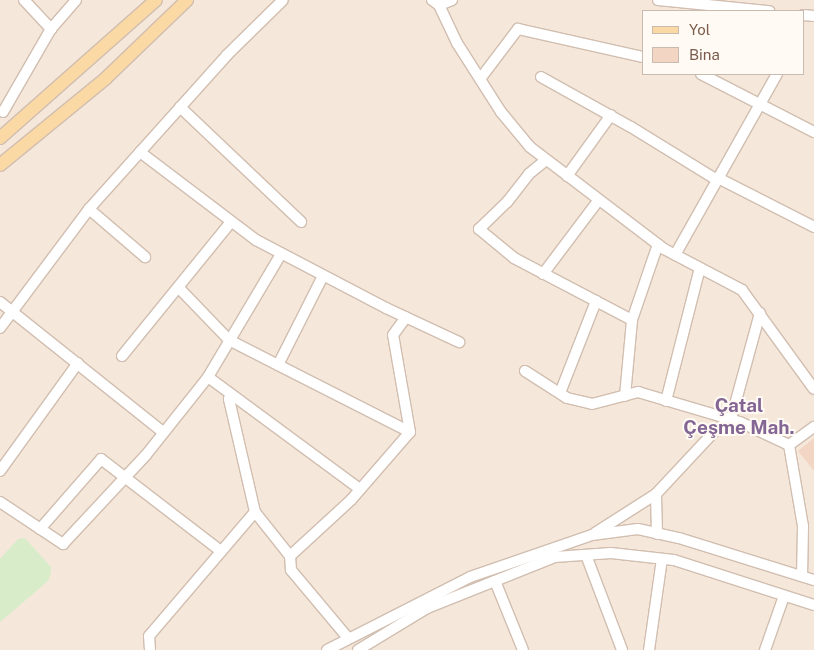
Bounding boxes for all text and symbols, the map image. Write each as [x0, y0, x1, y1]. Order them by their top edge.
legend [642, 10, 804, 75]
text: Yol [689, 21, 710, 38]
text: Bina [689, 46, 720, 63]
district label: Çatal Çeşme Mah. [683, 395, 795, 439]

